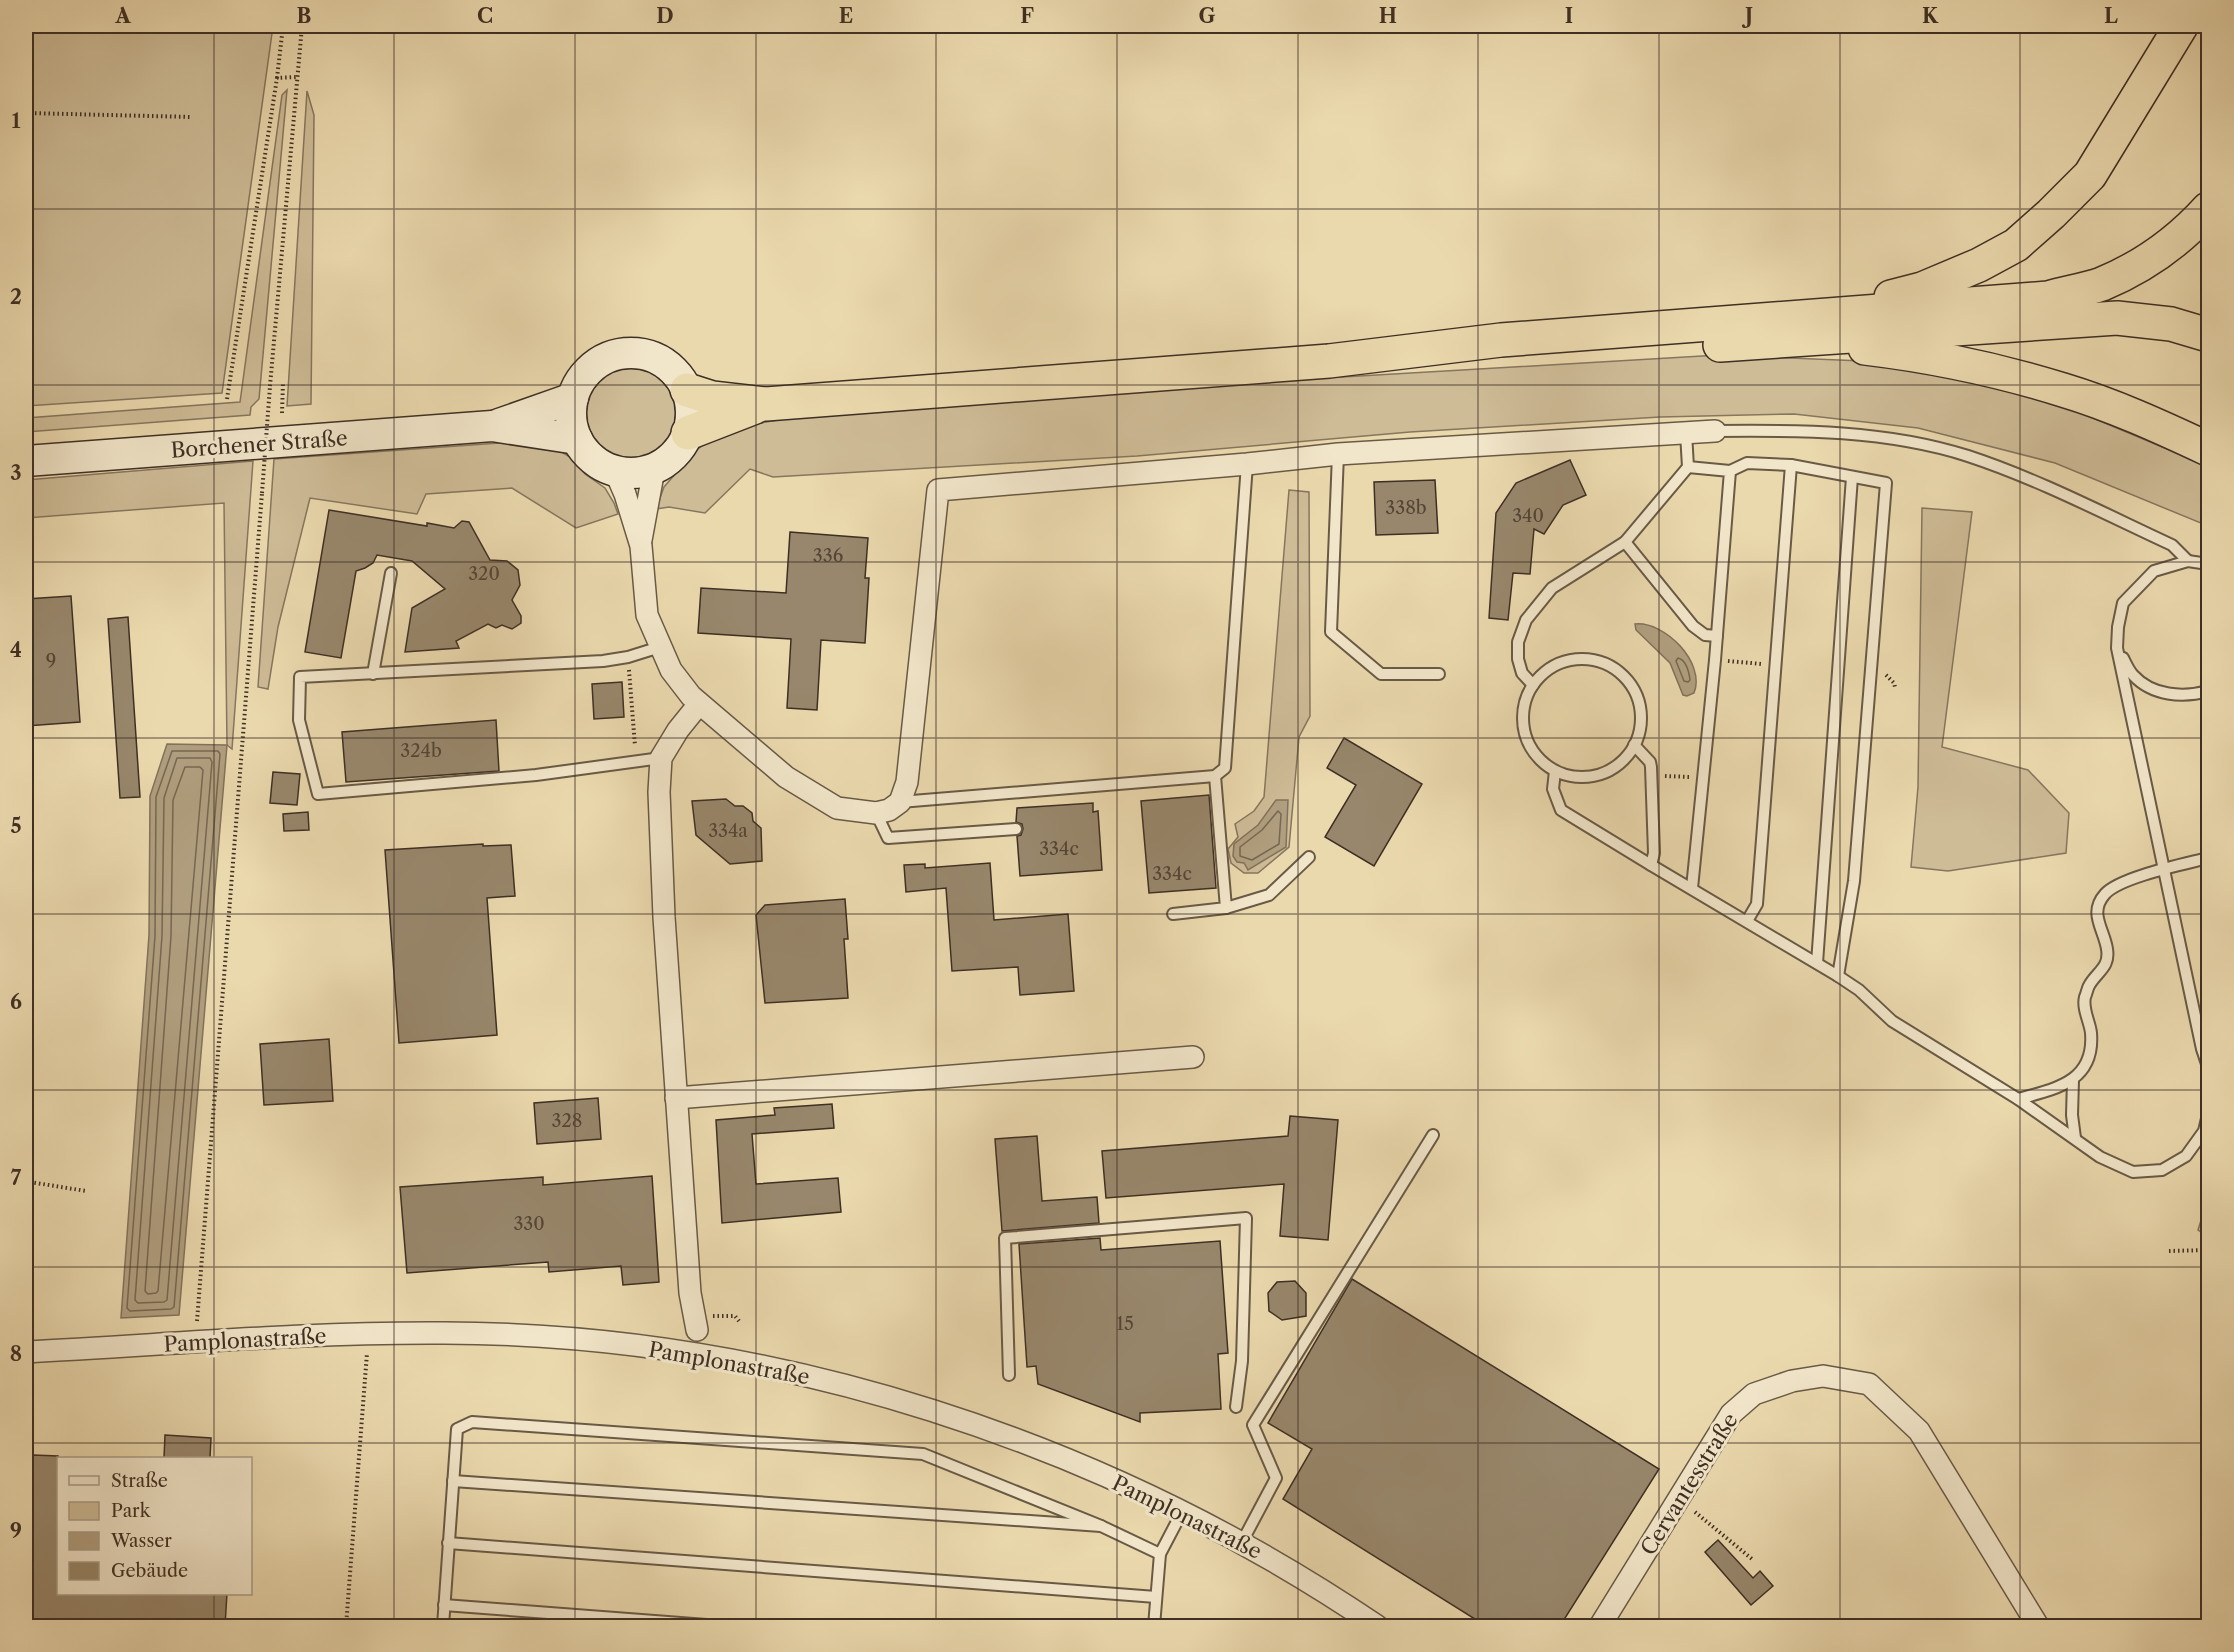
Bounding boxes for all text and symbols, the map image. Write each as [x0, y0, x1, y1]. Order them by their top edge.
text: A [114, 4, 131, 28]
text: B [297, 4, 312, 28]
text: C [477, 4, 493, 28]
text: D [656, 4, 674, 28]
text: E [839, 4, 853, 28]
text: F [1020, 4, 1034, 28]
text: G [1199, 4, 1216, 28]
text: H [1379, 4, 1397, 28]
text: I [1565, 4, 1573, 28]
text: J [1741, 4, 1753, 28]
text: K [1922, 4, 1939, 28]
text: L [2104, 4, 2118, 28]
text: 1 [12, 109, 21, 133]
text: 2 [10, 285, 22, 309]
street label: Borchener Straße [170, 425, 348, 463]
text: 3 [10, 461, 22, 485]
house number: 338b [1385, 497, 1427, 519]
house number: 340 [1512, 505, 1544, 527]
house number: 336 [813, 545, 843, 567]
house number: 320 [468, 563, 500, 585]
text: 4 [10, 638, 22, 662]
house number: 9 [46, 650, 56, 672]
house number: 324b [400, 740, 442, 762]
text: 5 [10, 814, 22, 838]
house number: 334a [708, 820, 748, 842]
house number: 334c [1039, 838, 1079, 860]
house number: 334c [1152, 863, 1192, 885]
text: 6 [10, 990, 22, 1014]
house number: 328 [552, 1110, 582, 1132]
text: 7 [11, 1166, 22, 1190]
house number: 330 [513, 1213, 545, 1235]
house number: 15 [1116, 1313, 1134, 1335]
street label: Pamplonastraße [163, 1323, 327, 1357]
street label: Pamplonastraße [647, 1337, 811, 1389]
text: 8 [10, 1342, 22, 1366]
street label: Cervantesstraße [1635, 1408, 1743, 1560]
legend [57, 1457, 252, 1595]
text: Straße [111, 1470, 168, 1492]
street label: Pamplonastraße [1108, 1470, 1266, 1564]
text: Park [111, 1500, 152, 1522]
text: 9 [10, 1519, 22, 1543]
text: Wasser [110, 1530, 172, 1552]
text: Gebäude [111, 1560, 188, 1582]

